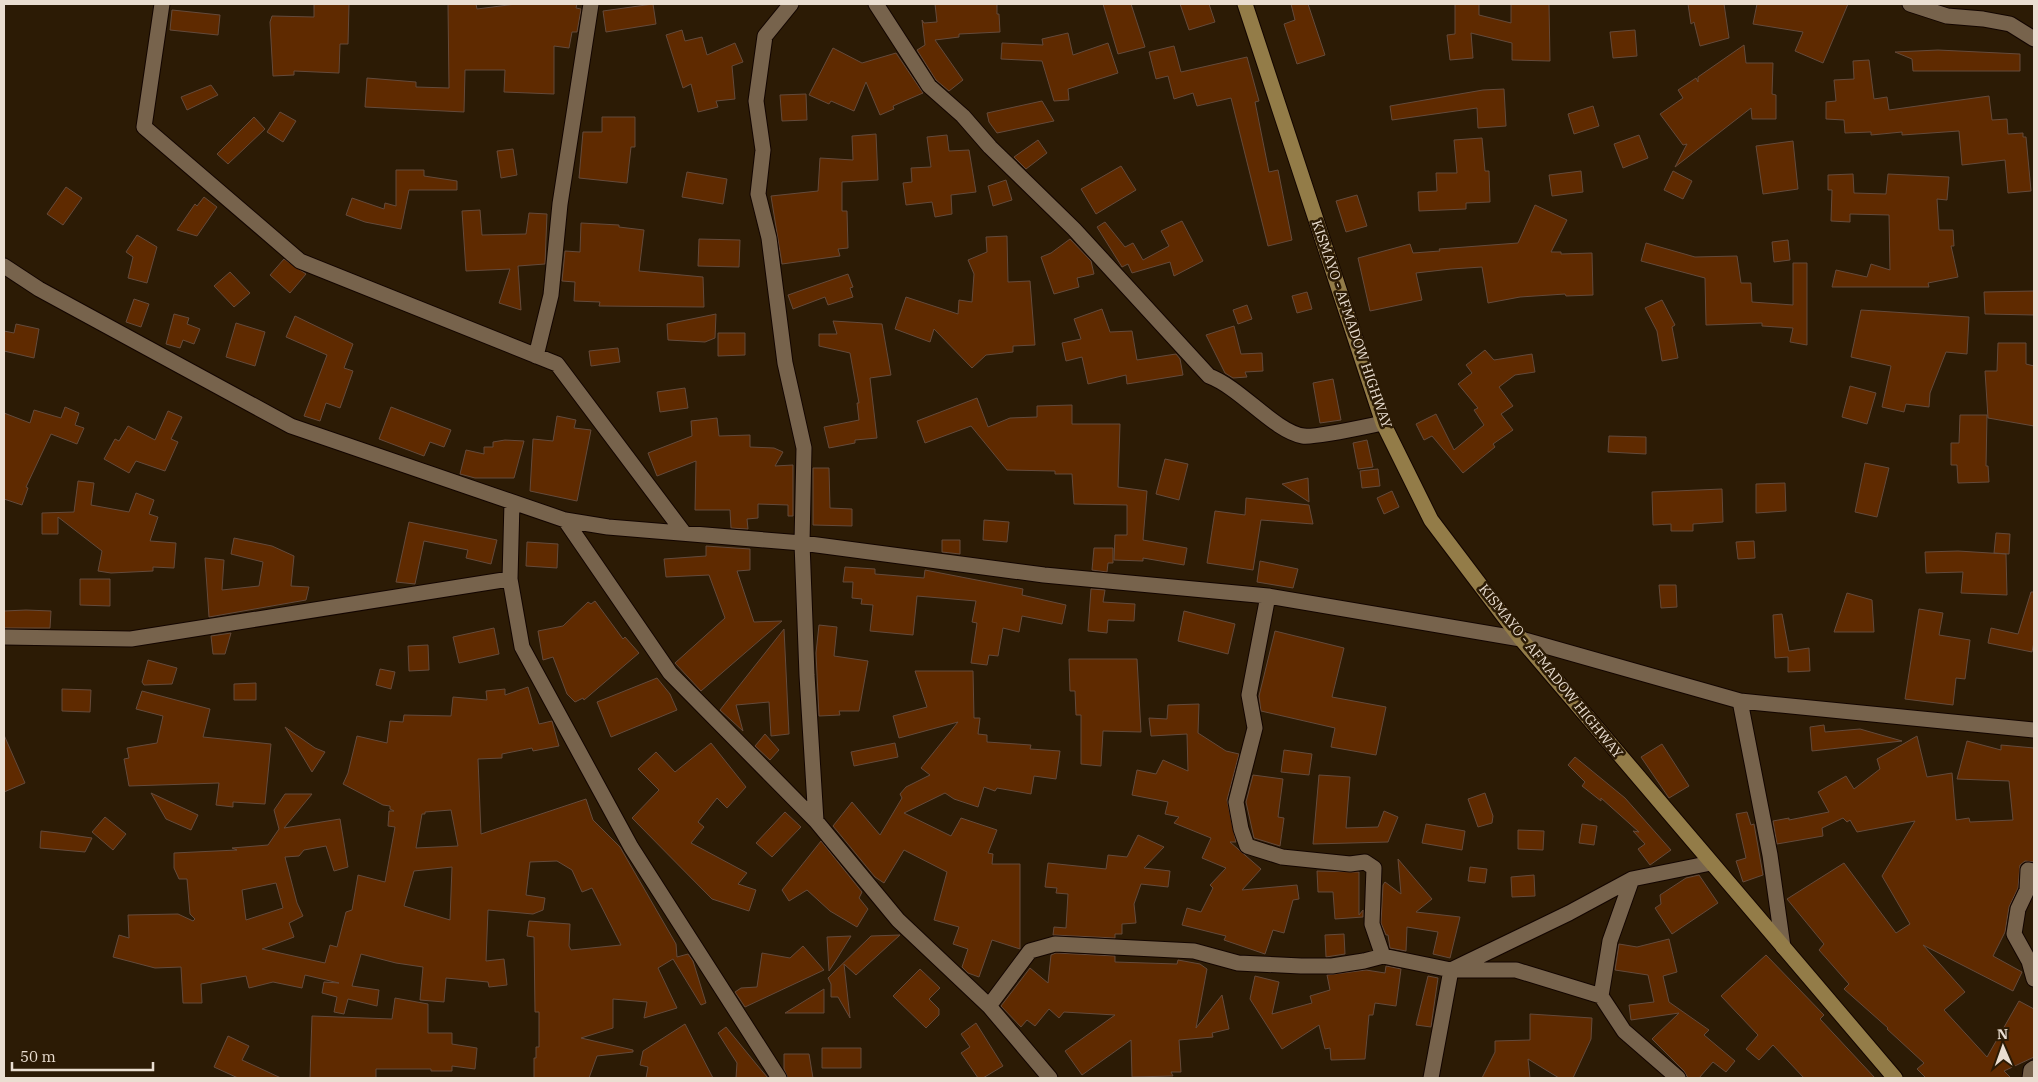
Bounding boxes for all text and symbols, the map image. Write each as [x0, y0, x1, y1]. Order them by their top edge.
street label: KISMAYO - AFMADOW HIGHWAY [1308, 218, 1396, 431]
street label: KISMAYO - AFMADOW HIGHWAY [1475, 580, 1627, 762]
north arrow [1978, 1022, 2028, 1072]
text: N [1997, 1025, 2008, 1043]
scale bar [12, 1040, 154, 1072]
text: 50 m [20, 1047, 56, 1066]

